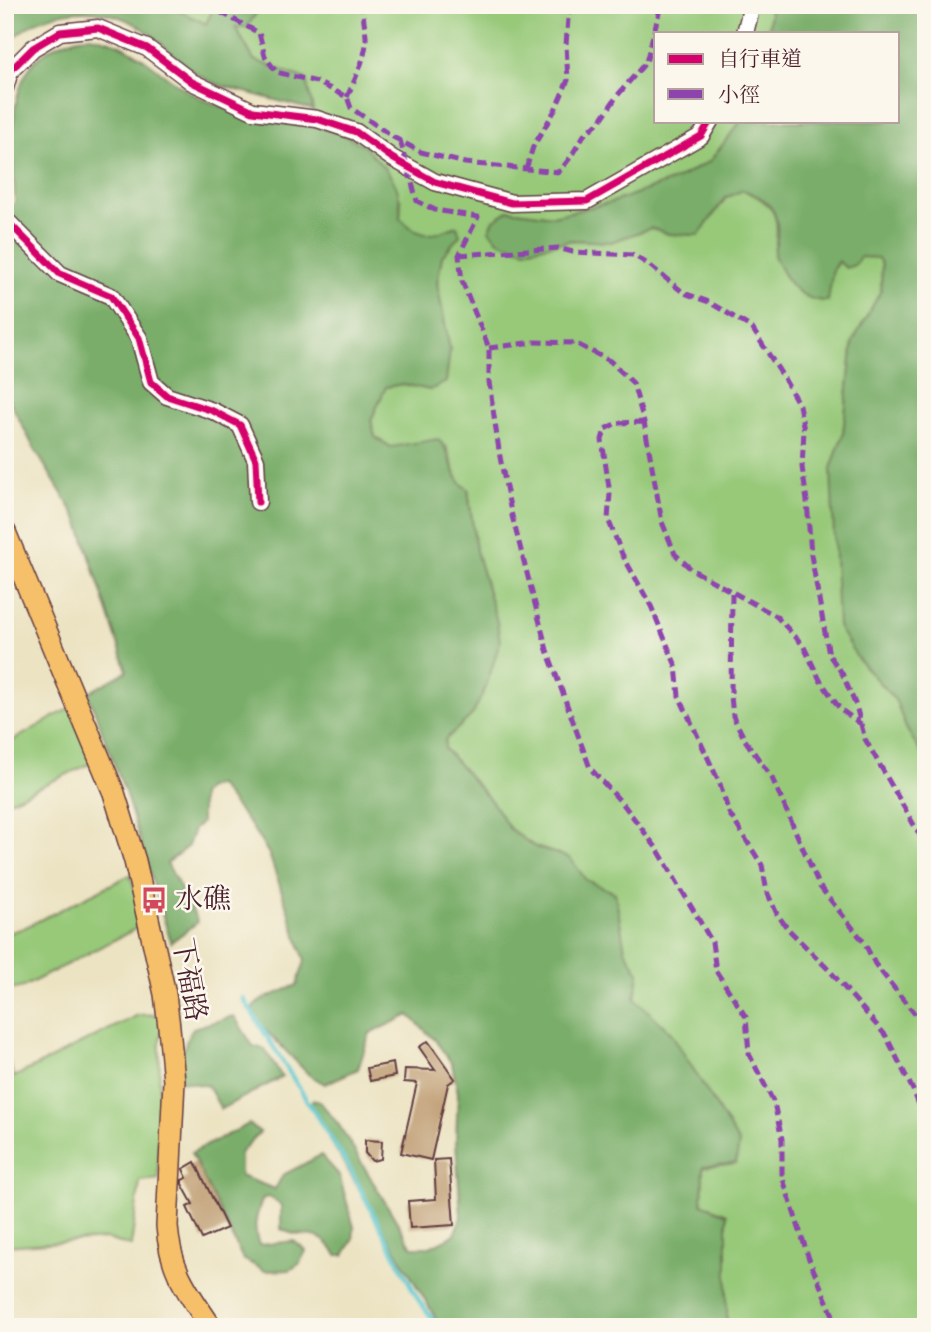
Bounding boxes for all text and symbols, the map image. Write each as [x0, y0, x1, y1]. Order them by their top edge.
legend [654, 32, 900, 122]
text: 自行車道 [718, 47, 802, 74]
text: 小徑 [718, 83, 760, 110]
place label: 水礁 [175, 883, 231, 918]
bus stop icon: 水礁 [139, 885, 169, 915]
street label: 下福路 [163, 936, 213, 1024]

